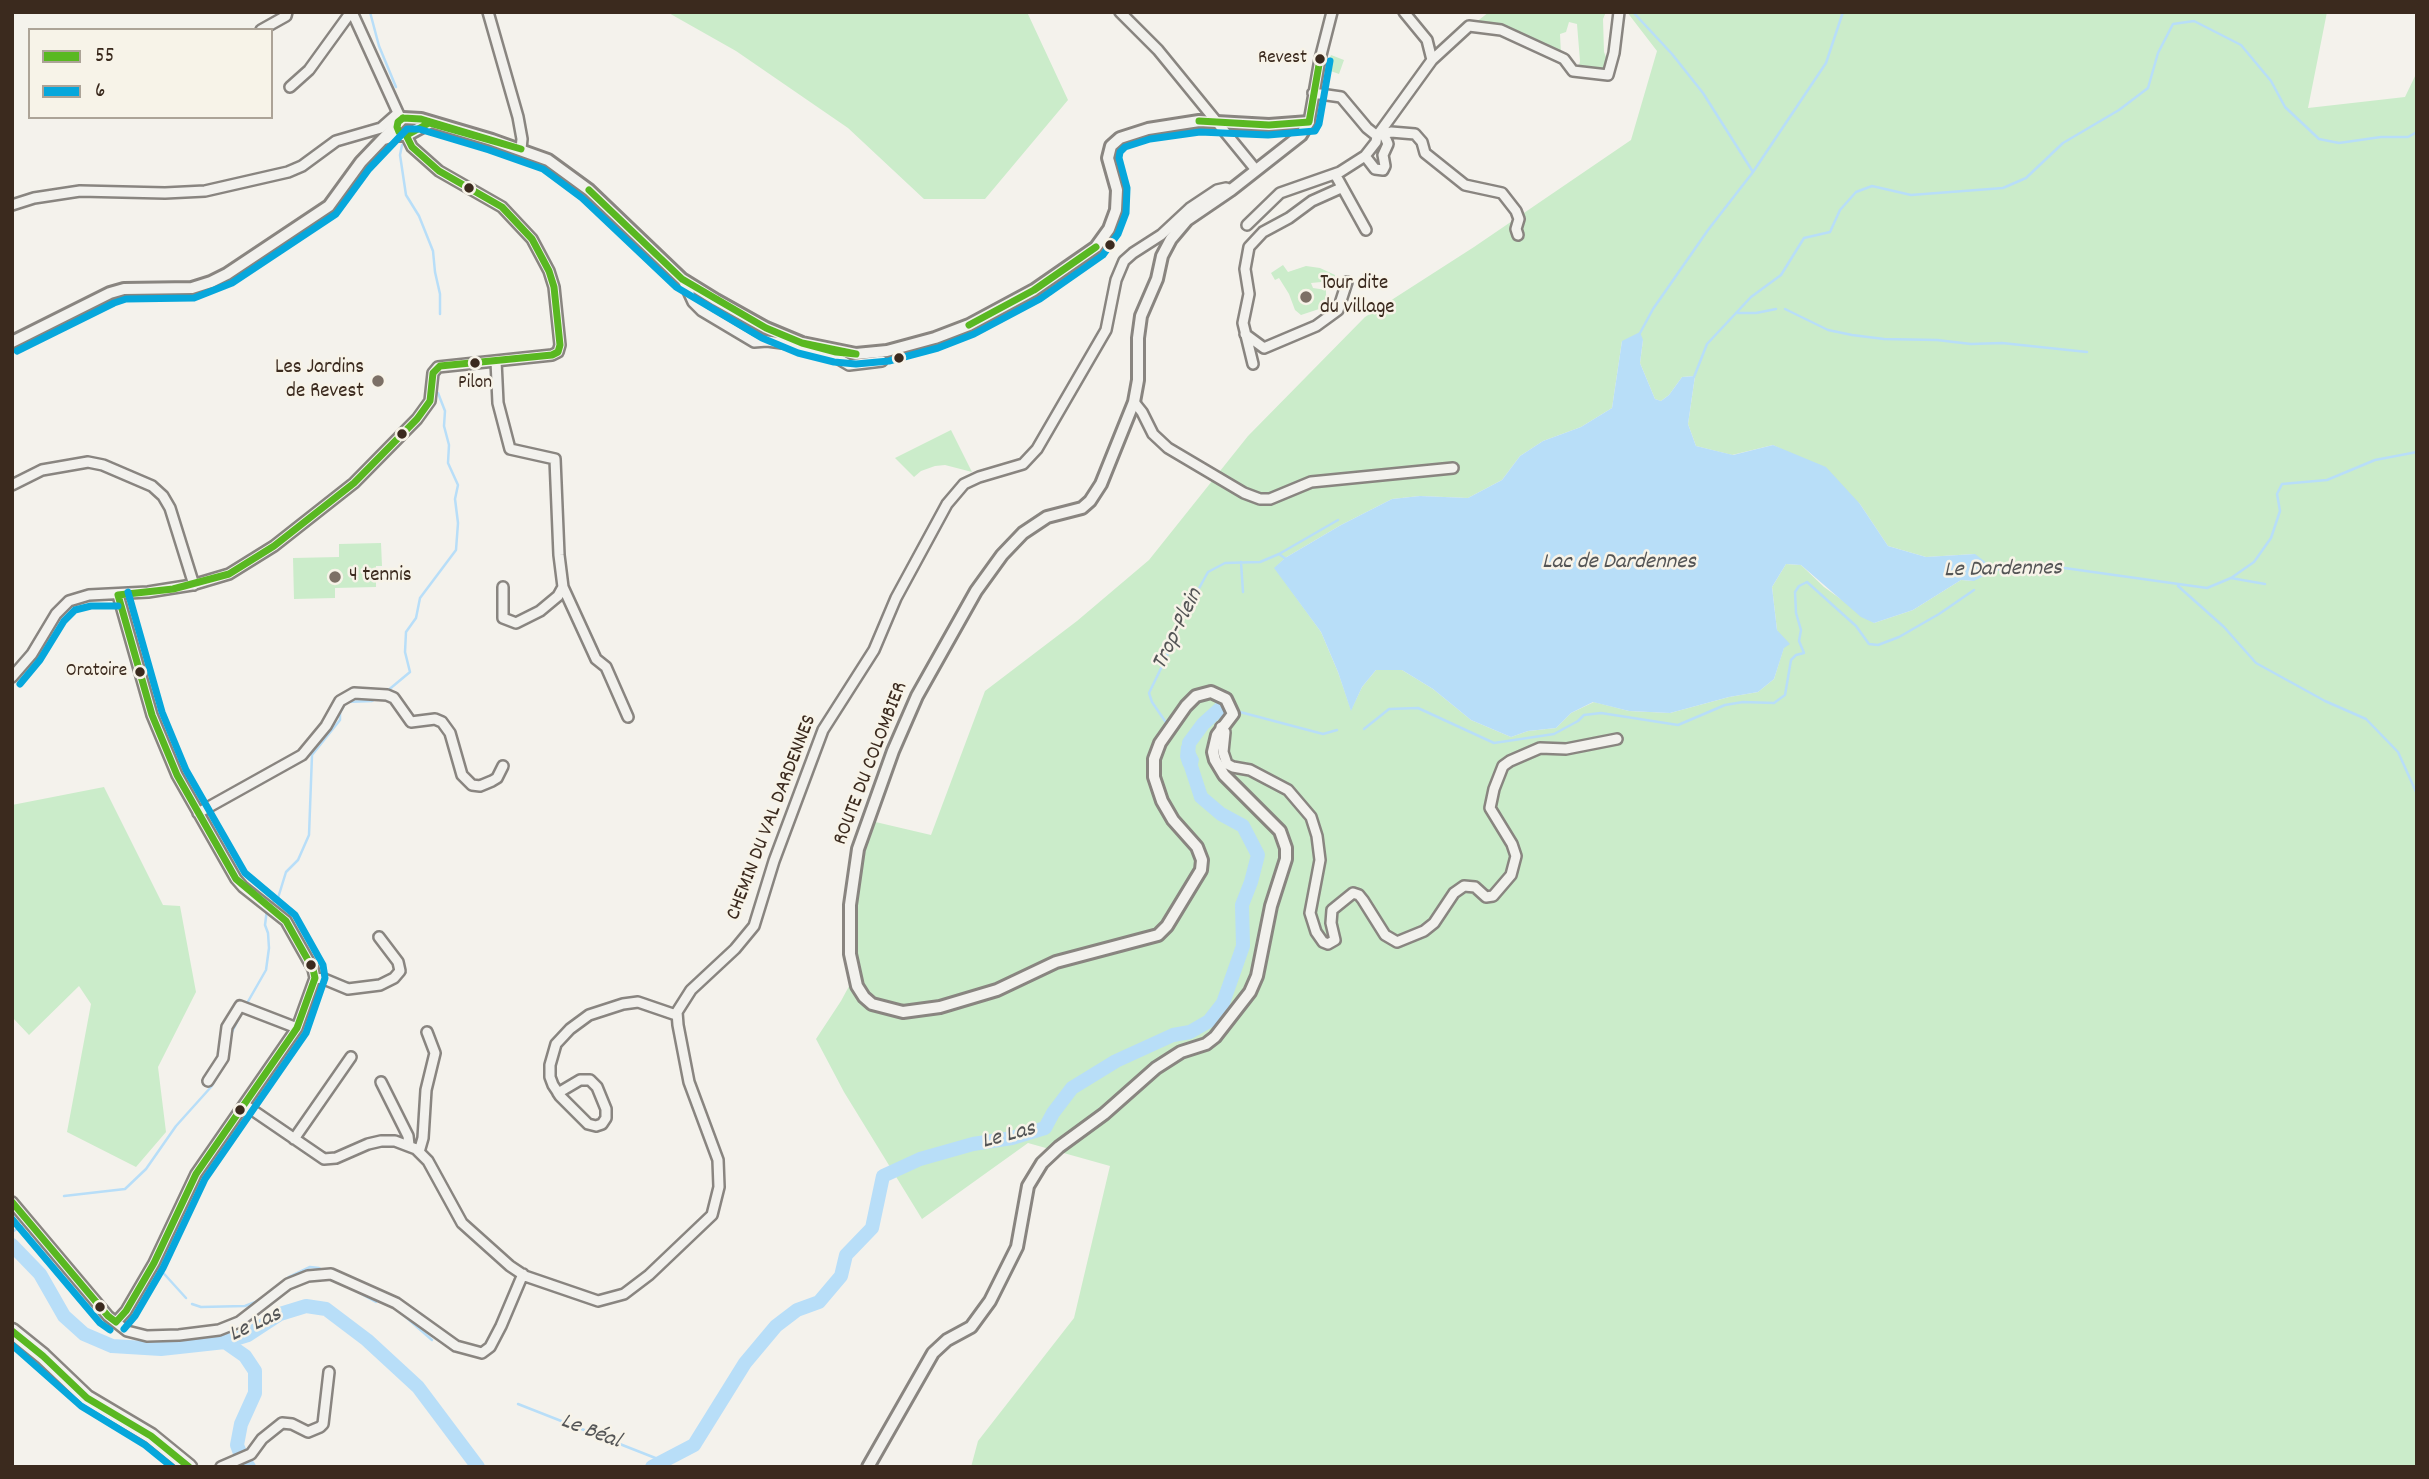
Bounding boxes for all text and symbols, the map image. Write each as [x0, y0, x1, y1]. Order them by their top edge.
legend [28, 28, 273, 119]
text: 55 [95, 42, 114, 72]
place label: Revest [1258, 48, 1307, 70]
marker: Revest [1313, 52, 1327, 66]
text: 6 [95, 77, 105, 107]
unlabelled marker [462, 181, 476, 195]
unlabelled marker [1103, 238, 1117, 252]
place label: Tour dite du village [1320, 272, 1395, 322]
marker: Tour dite du village [1298, 289, 1314, 305]
unlabelled marker [892, 351, 906, 365]
place label: Les Jardins de Revest [275, 356, 364, 406]
marker: Pilon [468, 356, 482, 370]
marker: Les Jardins de Revest [370, 373, 386, 389]
place label: Pilon [458, 373, 492, 395]
unlabelled marker [395, 427, 409, 441]
water label: Lac de Dardennes [1542, 550, 1696, 578]
water label: Le Dardennes [1944, 556, 2062, 586]
place label: 4 tennis [349, 564, 412, 590]
marker: 4 tennis [327, 569, 343, 585]
water label: Trop-Plein [1147, 585, 1211, 675]
place label: Oratoire [66, 661, 127, 683]
marker: Oratoire [133, 665, 147, 679]
street label: ROUTE DU COLOMBIER [829, 679, 915, 849]
street label: CHEMIN DU VAL DARDENNES [722, 712, 824, 924]
unlabelled marker [304, 958, 318, 972]
unlabelled marker [233, 1103, 247, 1117]
water label: Le Las [979, 1117, 1039, 1157]
unlabelled marker [93, 1300, 107, 1314]
water label: Le Las [225, 1302, 287, 1350]
water label: Le Béal [556, 1409, 624, 1457]

